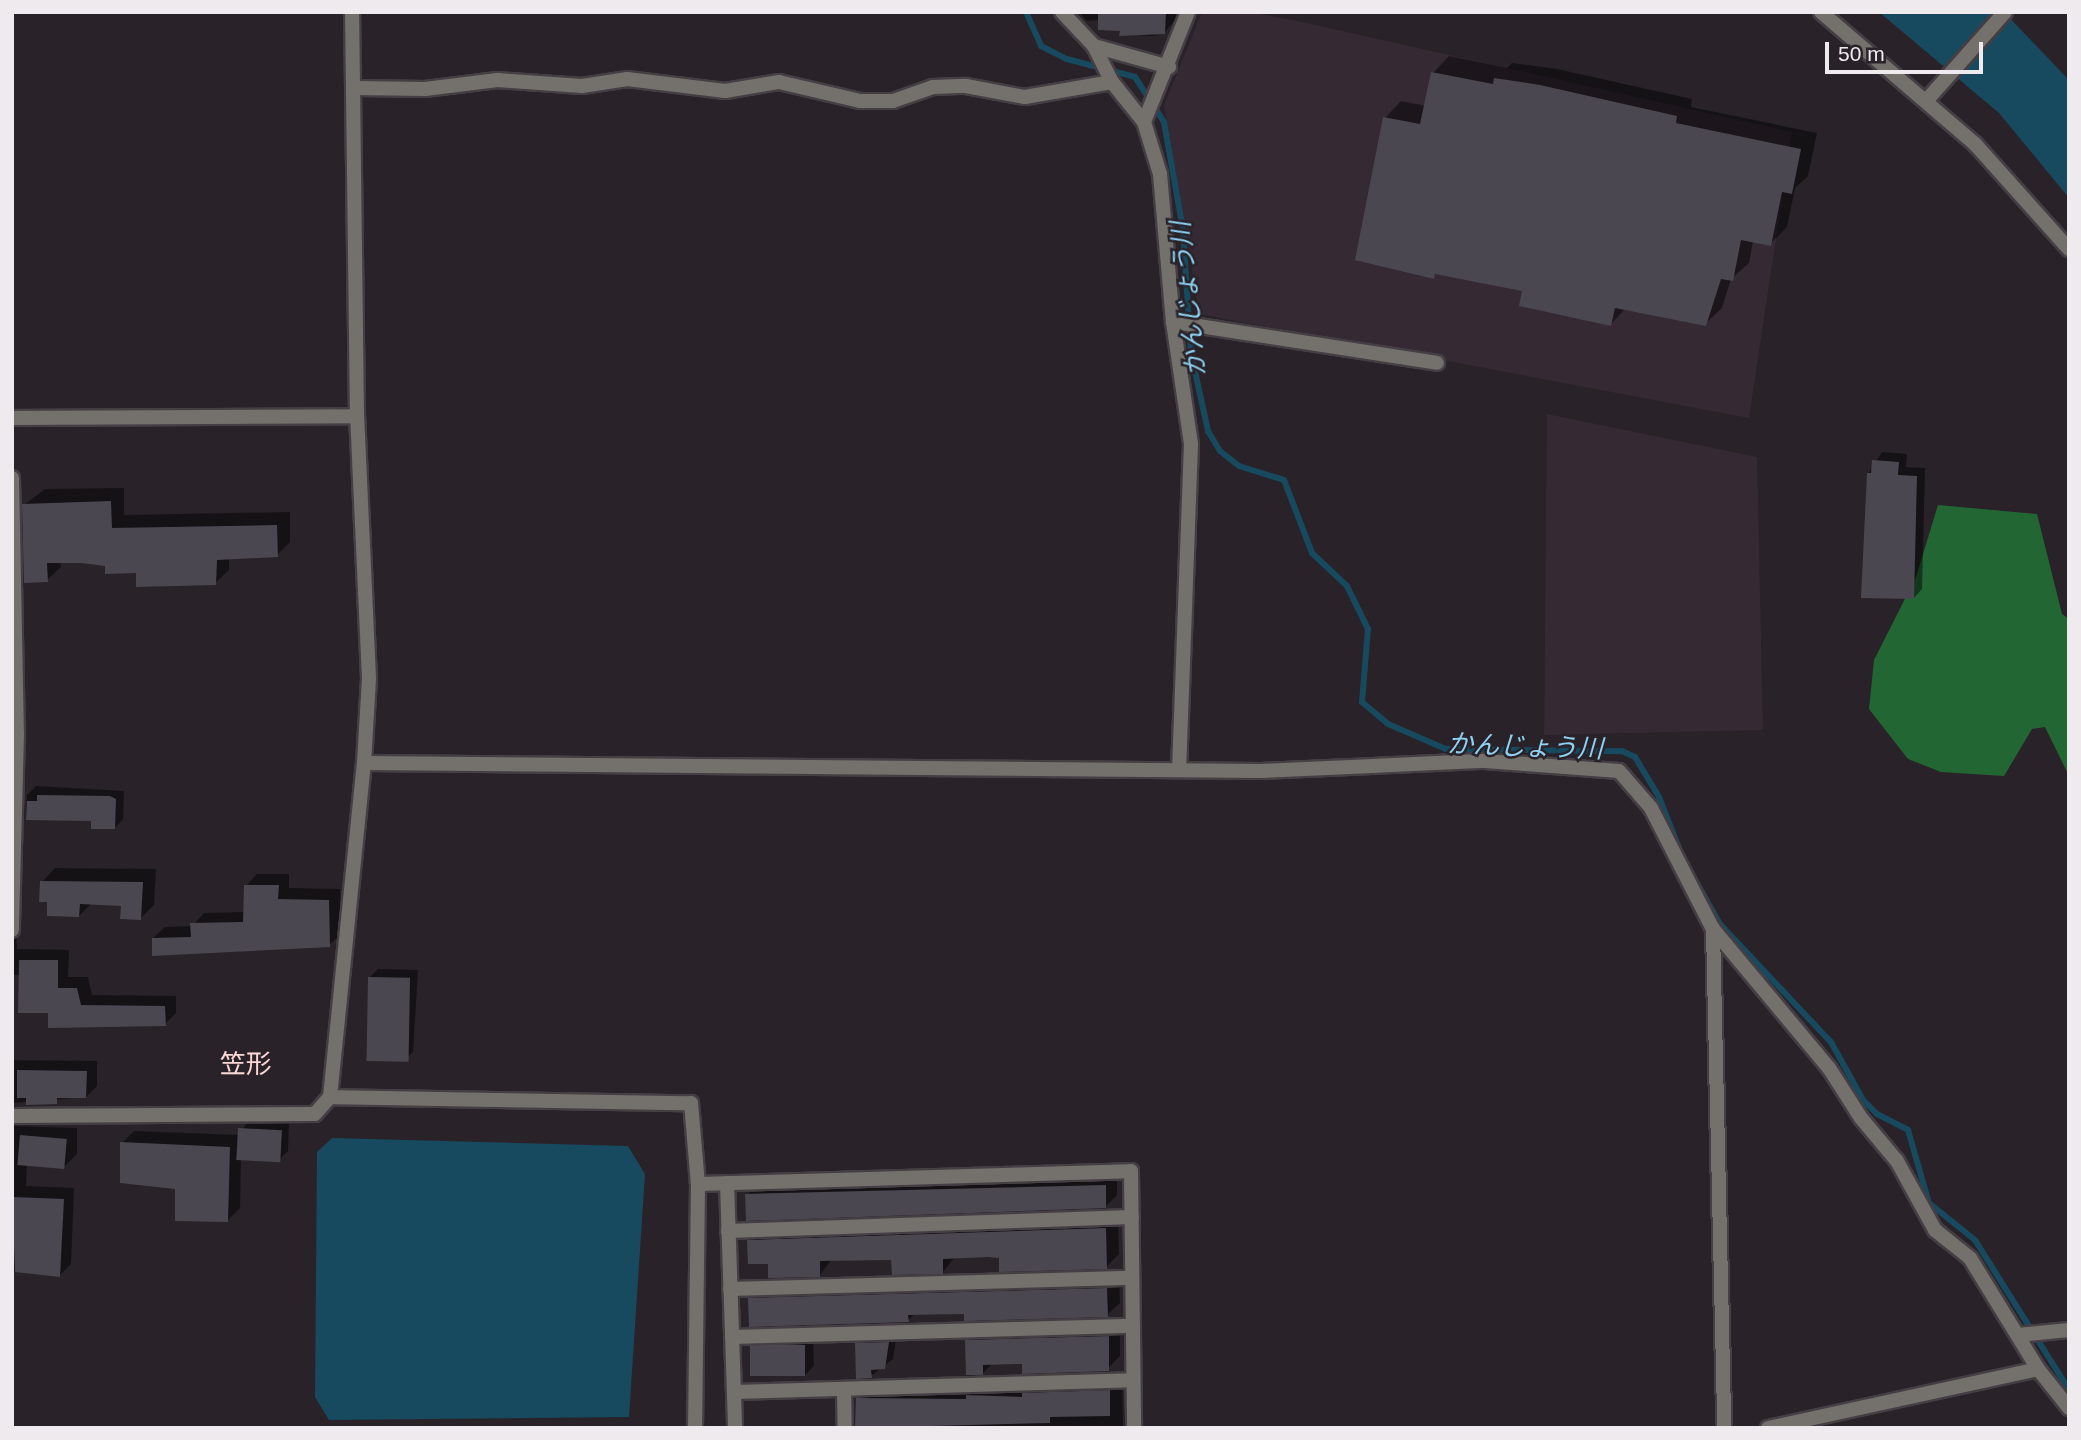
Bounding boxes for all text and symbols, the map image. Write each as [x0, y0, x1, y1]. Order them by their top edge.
scale bar [1829, 28, 1986, 72]
text: 50 m [1838, 42, 1885, 65]
water label: かんじょう川 [1165, 220, 1213, 378]
water label: かんじょう川 [1447, 729, 1603, 765]
district label: 笠形 [220, 1049, 272, 1081]

